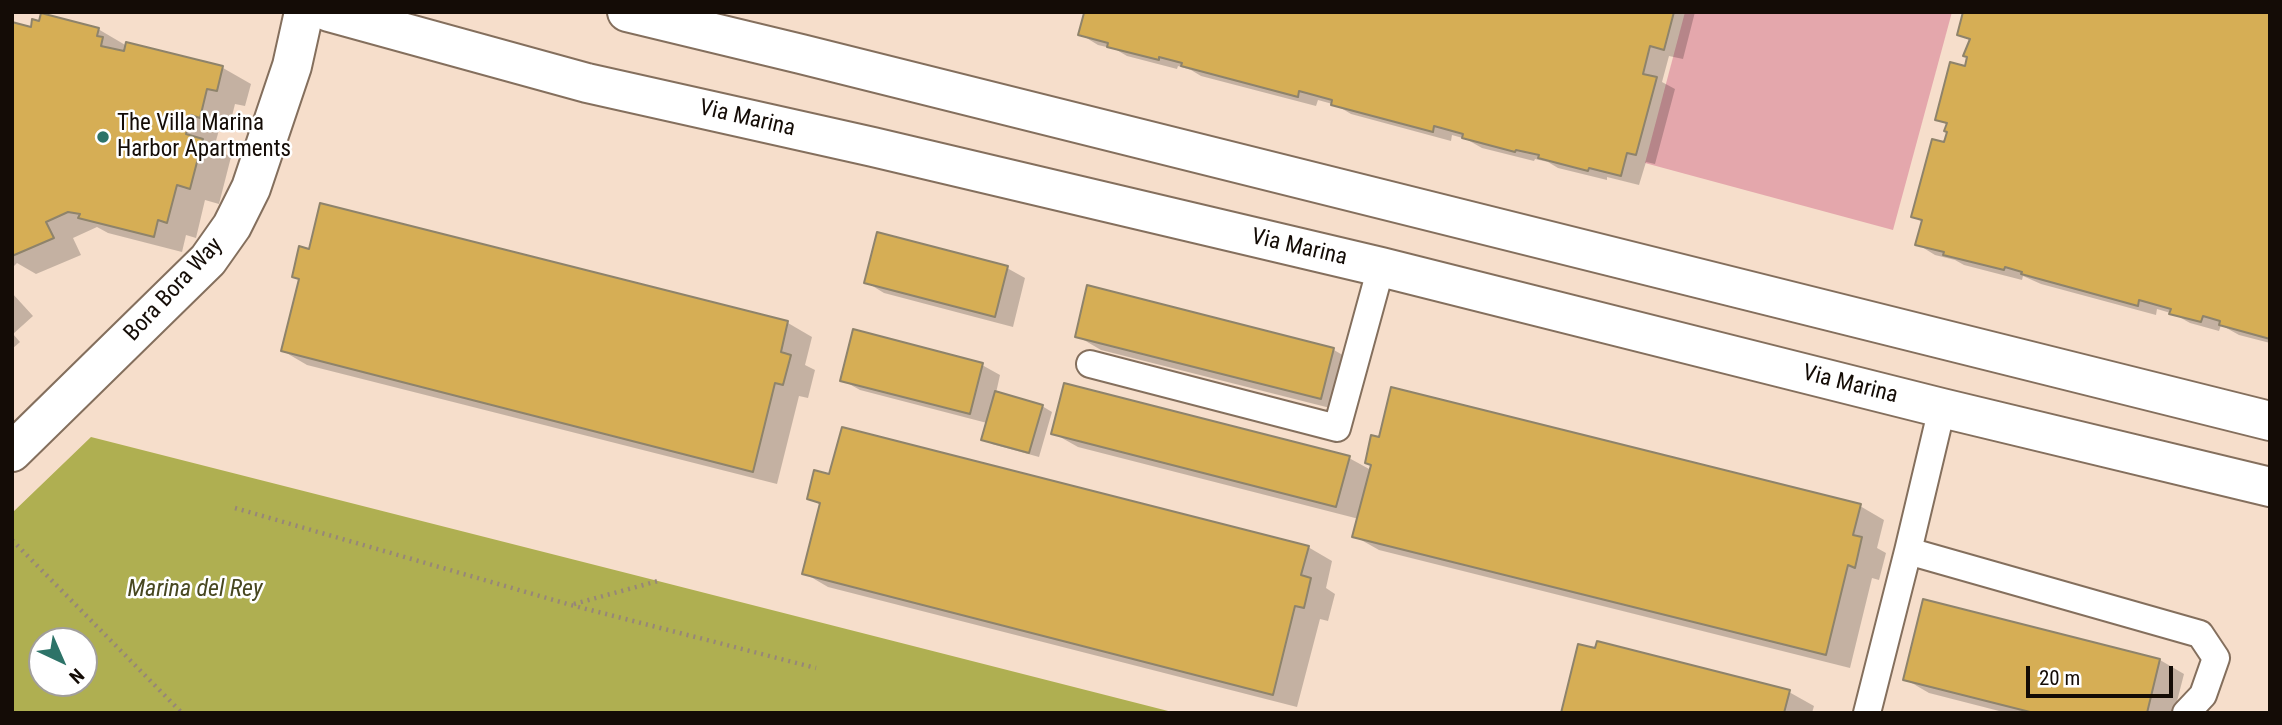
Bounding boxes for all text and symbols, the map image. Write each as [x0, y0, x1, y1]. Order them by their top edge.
street label: Via Marina [696, 95, 798, 143]
place label: The Villa Marina Harbor Apartments [117, 110, 291, 164]
marker: The Villa Marina Harbor Apartments [95, 129, 111, 145]
street label: Via Marina [1248, 224, 1350, 272]
street label: Bora Bora Way [119, 233, 229, 347]
street label: Via Marina [1799, 360, 1901, 410]
water label: Marina del Rey [127, 576, 263, 604]
north arrow [28, 627, 98, 697]
scale bar [2030, 652, 2177, 696]
text: N [64, 664, 89, 688]
text: 20 m [2039, 666, 2080, 690]

